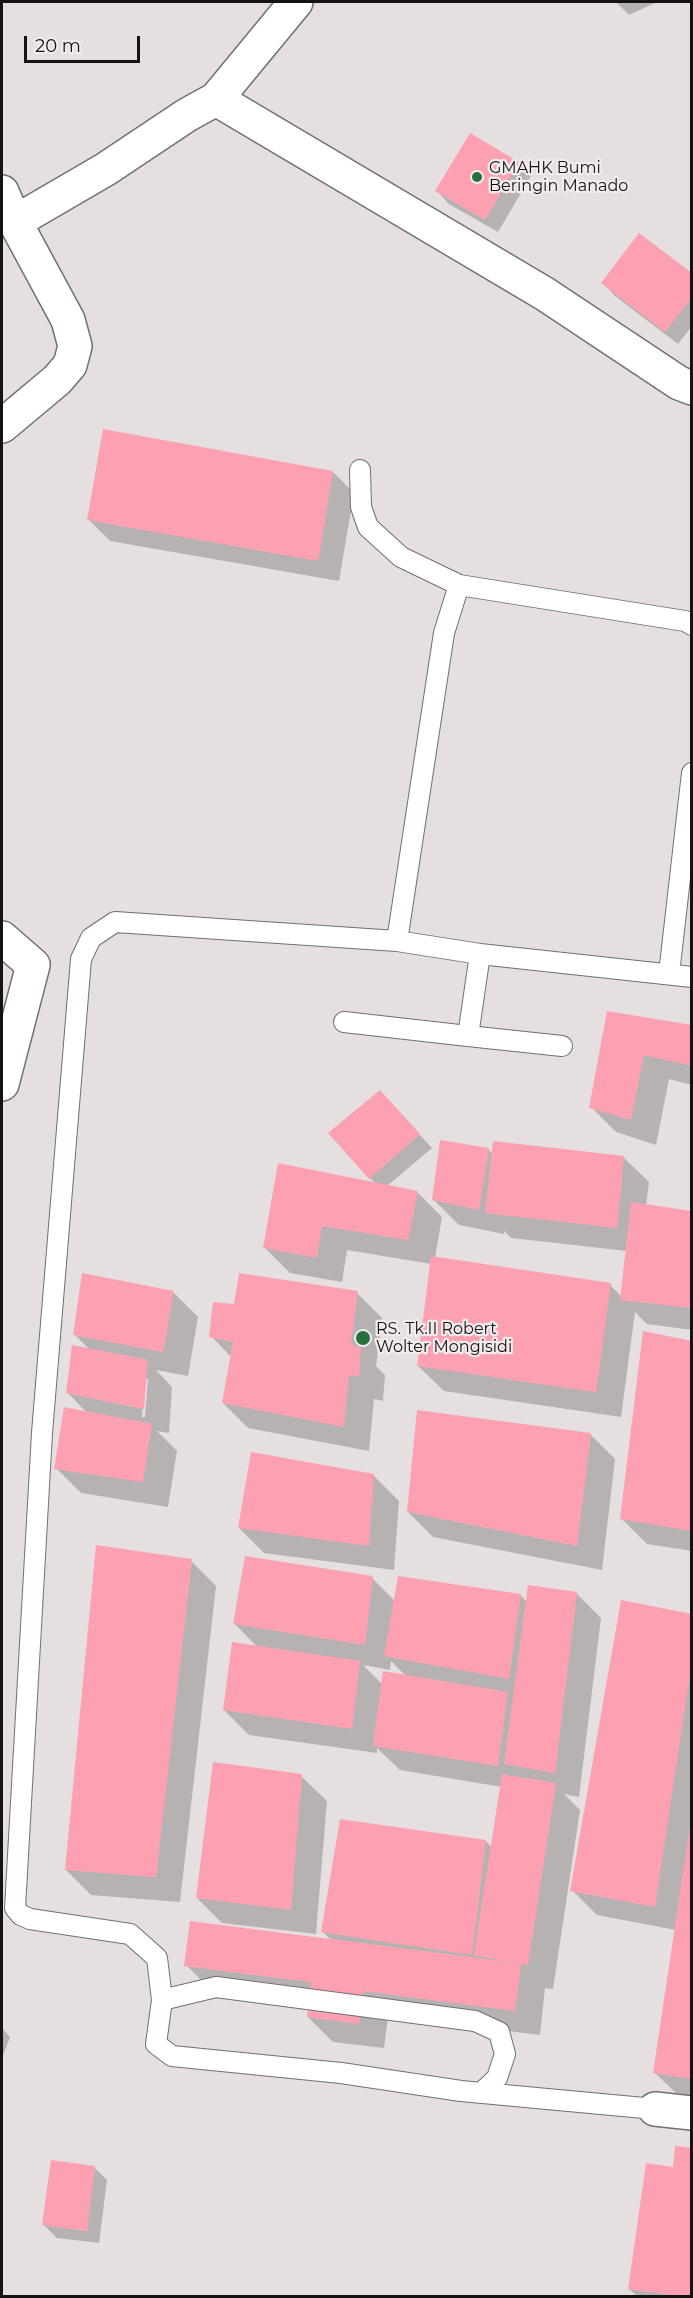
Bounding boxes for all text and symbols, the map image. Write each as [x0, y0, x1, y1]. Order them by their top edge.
scale bar [27, 24, 142, 62]
text: 20 m [35, 35, 81, 57]
place label: GMAHK Bumi Beringin Manado [489, 158, 628, 196]
marker: GMAHK Bumi Beringin Manado [470, 170, 484, 184]
place label: RS. Tk.II Robert Wolter Mongisidi [376, 1319, 512, 1357]
marker: RS. Tk.II Robert Wolter Mongisidi [354, 1329, 372, 1347]

